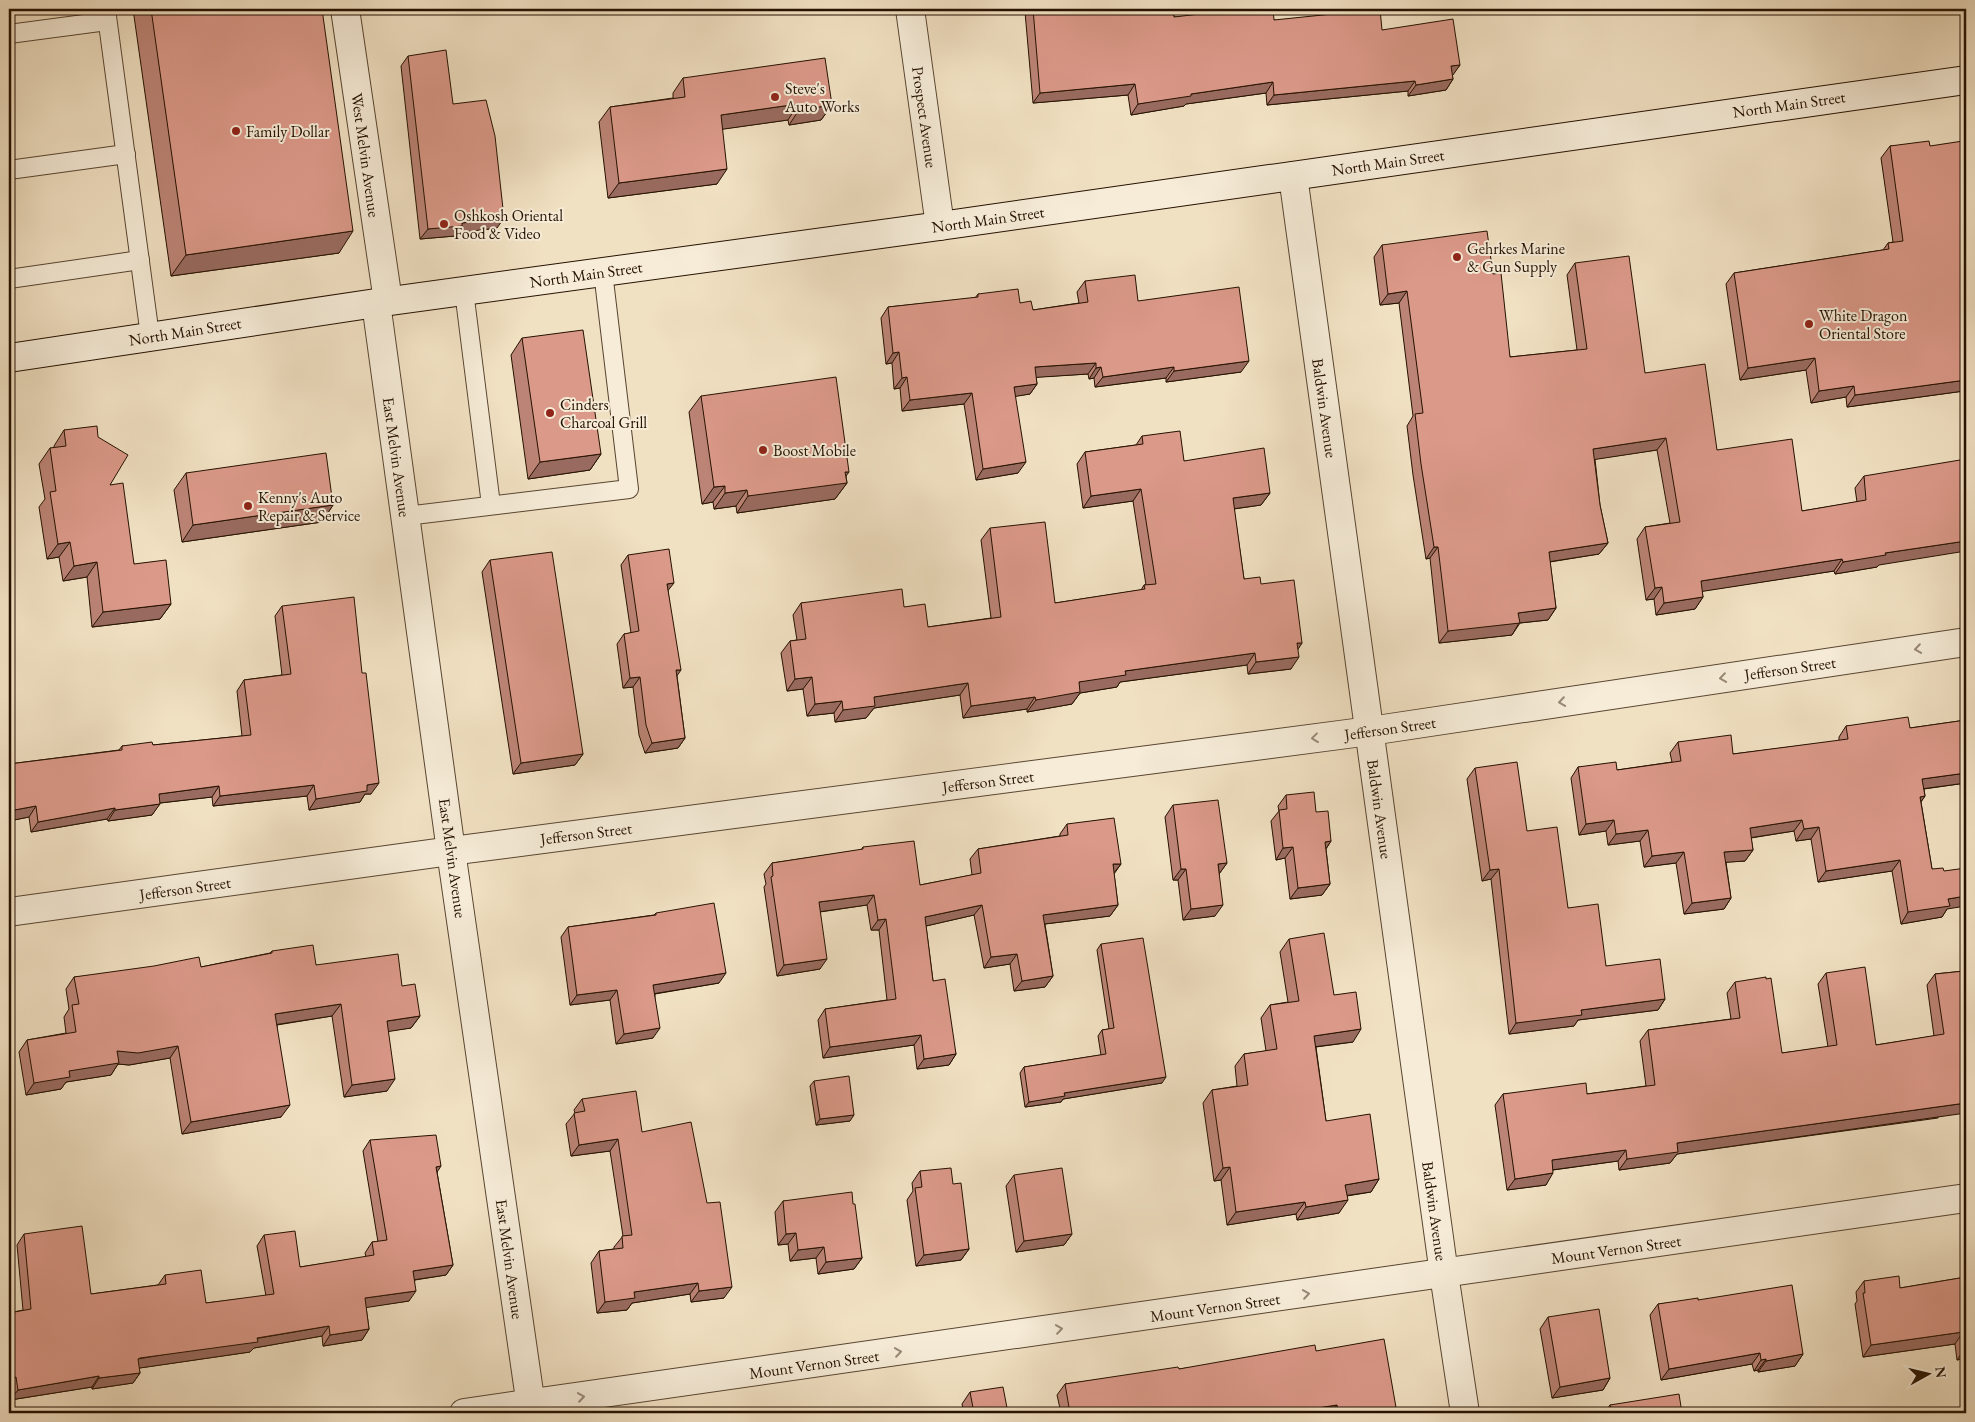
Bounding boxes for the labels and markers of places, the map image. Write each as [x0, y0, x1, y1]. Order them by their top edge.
place label: Steve's Auto Works [784, 78, 860, 117]
marker: Steve's Auto Works [769, 91, 781, 103]
place label: Family Dollar [246, 121, 330, 142]
marker: Family Dollar [230, 125, 242, 137]
place label: Oshkosh Oriental Food & Video [454, 205, 563, 244]
marker: Oshkosh Oriental Food & Video [438, 218, 450, 230]
place label: Gehrkes Marine & Gun Supply [1467, 238, 1565, 277]
marker: Gehrkes Marine & Gun Supply [1451, 251, 1463, 263]
place label: White Dragon Oriental Store [1819, 305, 1908, 344]
marker: White Dragon Oriental Store [1803, 318, 1815, 330]
place label: Cinders Charcoal Grill [560, 394, 647, 433]
marker: Cinders Charcoal Grill [544, 407, 556, 419]
place label: Boost Mobile [773, 440, 856, 461]
marker: Boost Mobile [757, 444, 769, 456]
place label: Kenny's Auto Repair & Service [258, 487, 360, 526]
marker: Kenny's Auto Repair & Service [242, 500, 254, 512]

